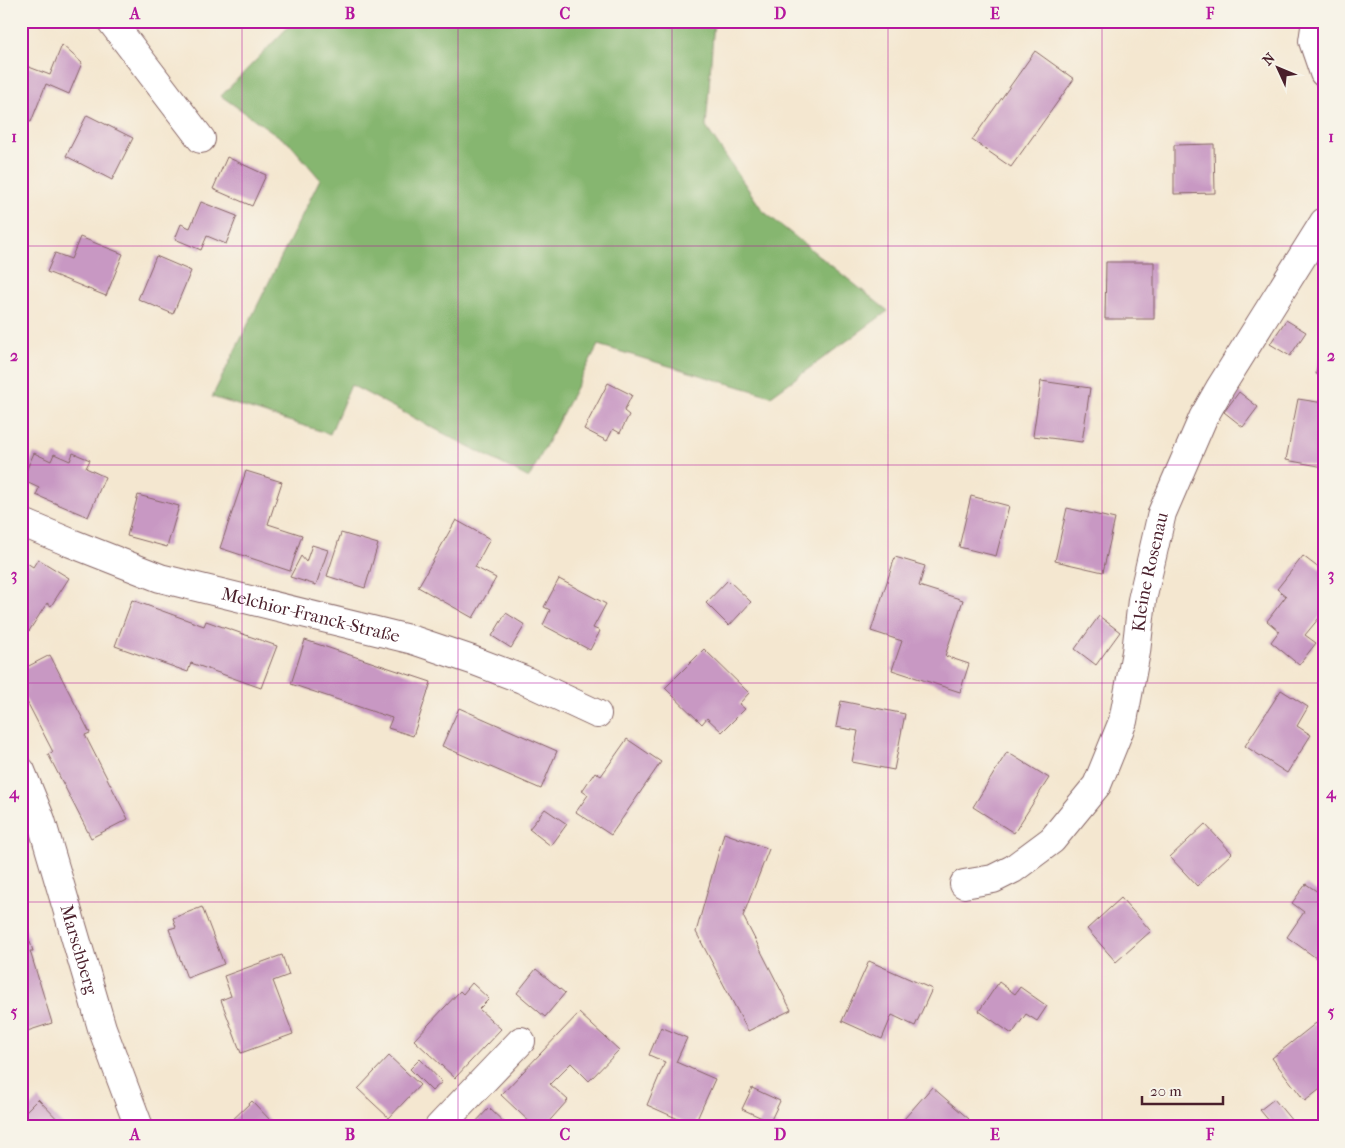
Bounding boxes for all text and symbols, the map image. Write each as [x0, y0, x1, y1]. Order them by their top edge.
text: A [129, 4, 141, 23]
text: B [345, 4, 355, 23]
text: C [560, 4, 571, 23]
text: D [774, 4, 786, 23]
text: E [990, 4, 1000, 23]
text: F [1205, 4, 1215, 23]
north arrow [1252, 42, 1302, 92]
text: N [1259, 49, 1279, 69]
text: 1 [11, 127, 17, 146]
text: 1 [1328, 127, 1334, 146]
text: 2 [10, 346, 18, 365]
text: 2 [1327, 346, 1335, 365]
street label: Kleine Rosenau [1128, 510, 1173, 633]
text: 3 [11, 565, 17, 585]
text: 3 [1328, 565, 1334, 585]
street label: Melchior-Franck-Straße [219, 583, 402, 647]
text: 4 [8, 783, 20, 803]
text: 4 [1325, 783, 1337, 803]
street label: Marschberg [55, 902, 102, 997]
text: 5 [11, 1002, 18, 1021]
text: 5 [1328, 1002, 1335, 1021]
scale bar [1142, 1073, 1224, 1105]
text: 20 m [1150, 1082, 1182, 1100]
text: A [129, 1125, 141, 1144]
text: B [345, 1125, 355, 1144]
text: C [560, 1125, 571, 1144]
text: D [774, 1125, 786, 1144]
text: E [990, 1125, 1000, 1144]
text: F [1205, 1125, 1215, 1144]

